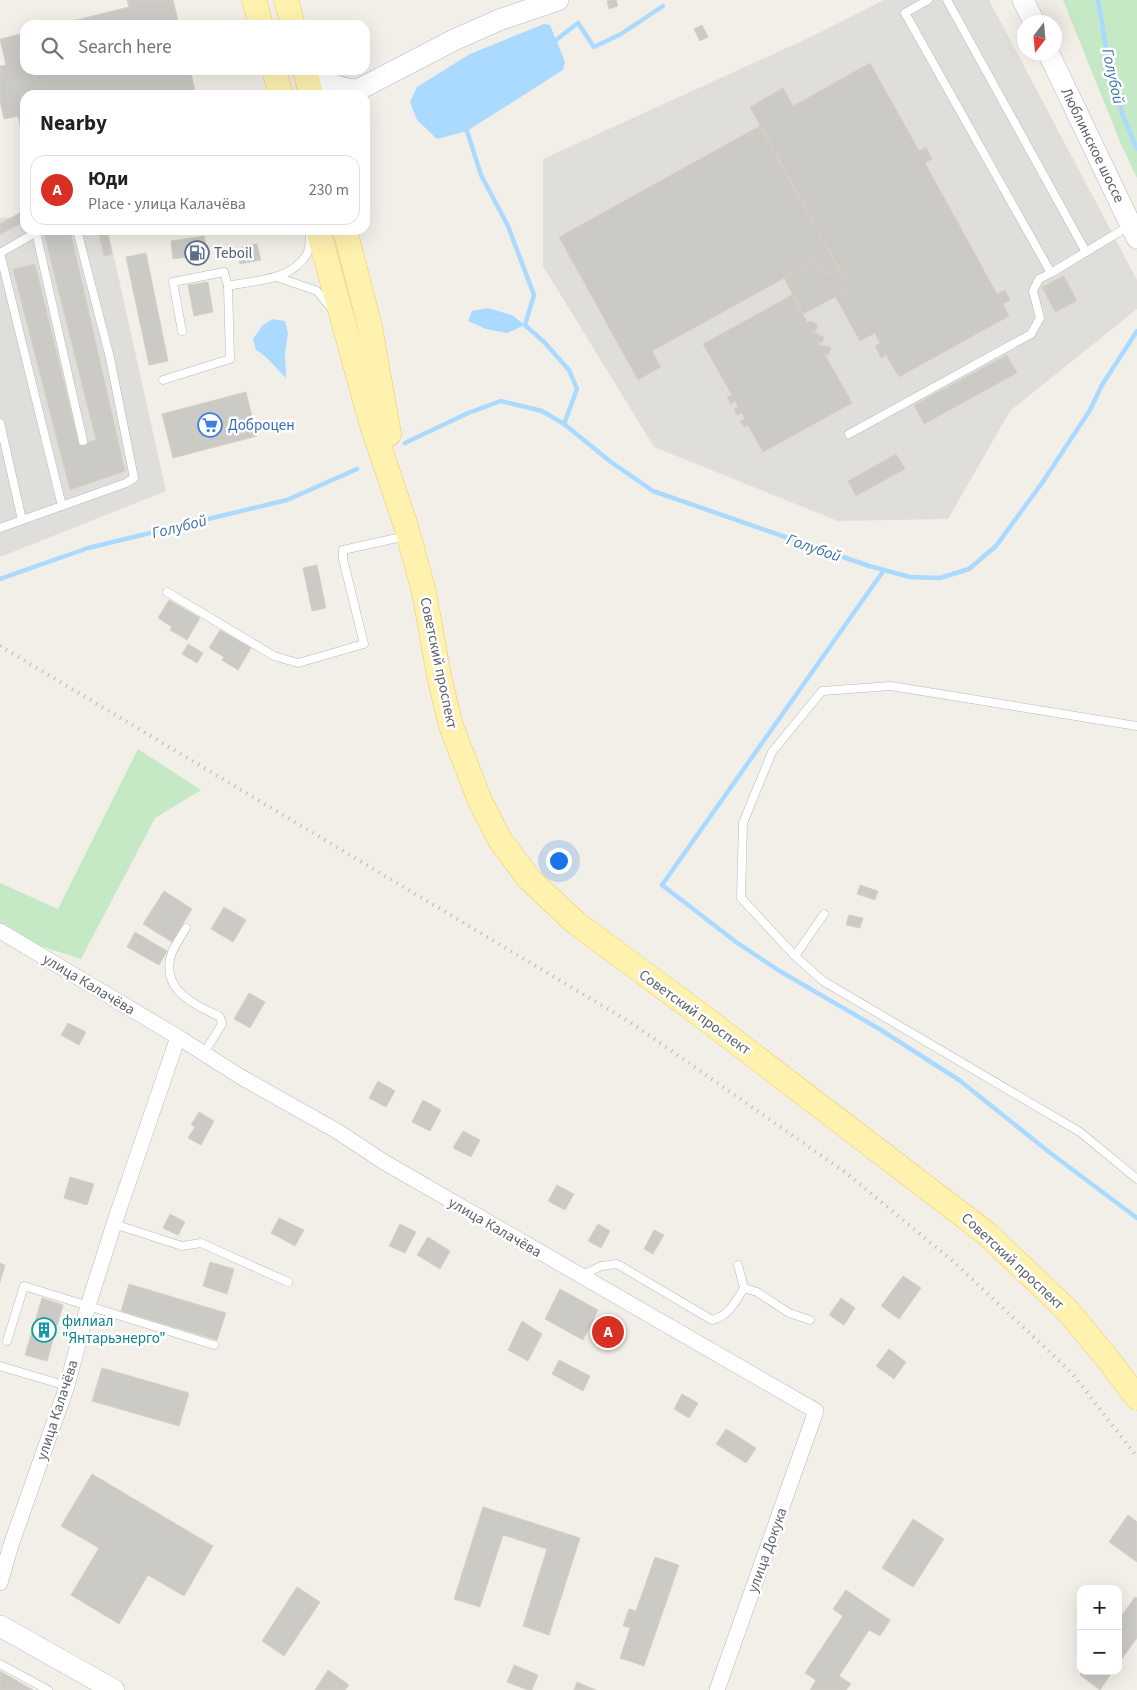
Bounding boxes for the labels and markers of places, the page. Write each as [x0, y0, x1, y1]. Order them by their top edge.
fuel station icon: Teboil [184, 240, 210, 266]
place label: Teboil [214, 243, 253, 264]
supermarket icon: Доброцен [197, 412, 223, 438]
place label: Доброцен [228, 415, 295, 436]
place label: филиал "Янтарьэнерго" [62, 1311, 166, 1349]
pin: A [592, 1313, 624, 1351]
building icon: филиал "Янтарьэнерго" [31, 1317, 57, 1343]

